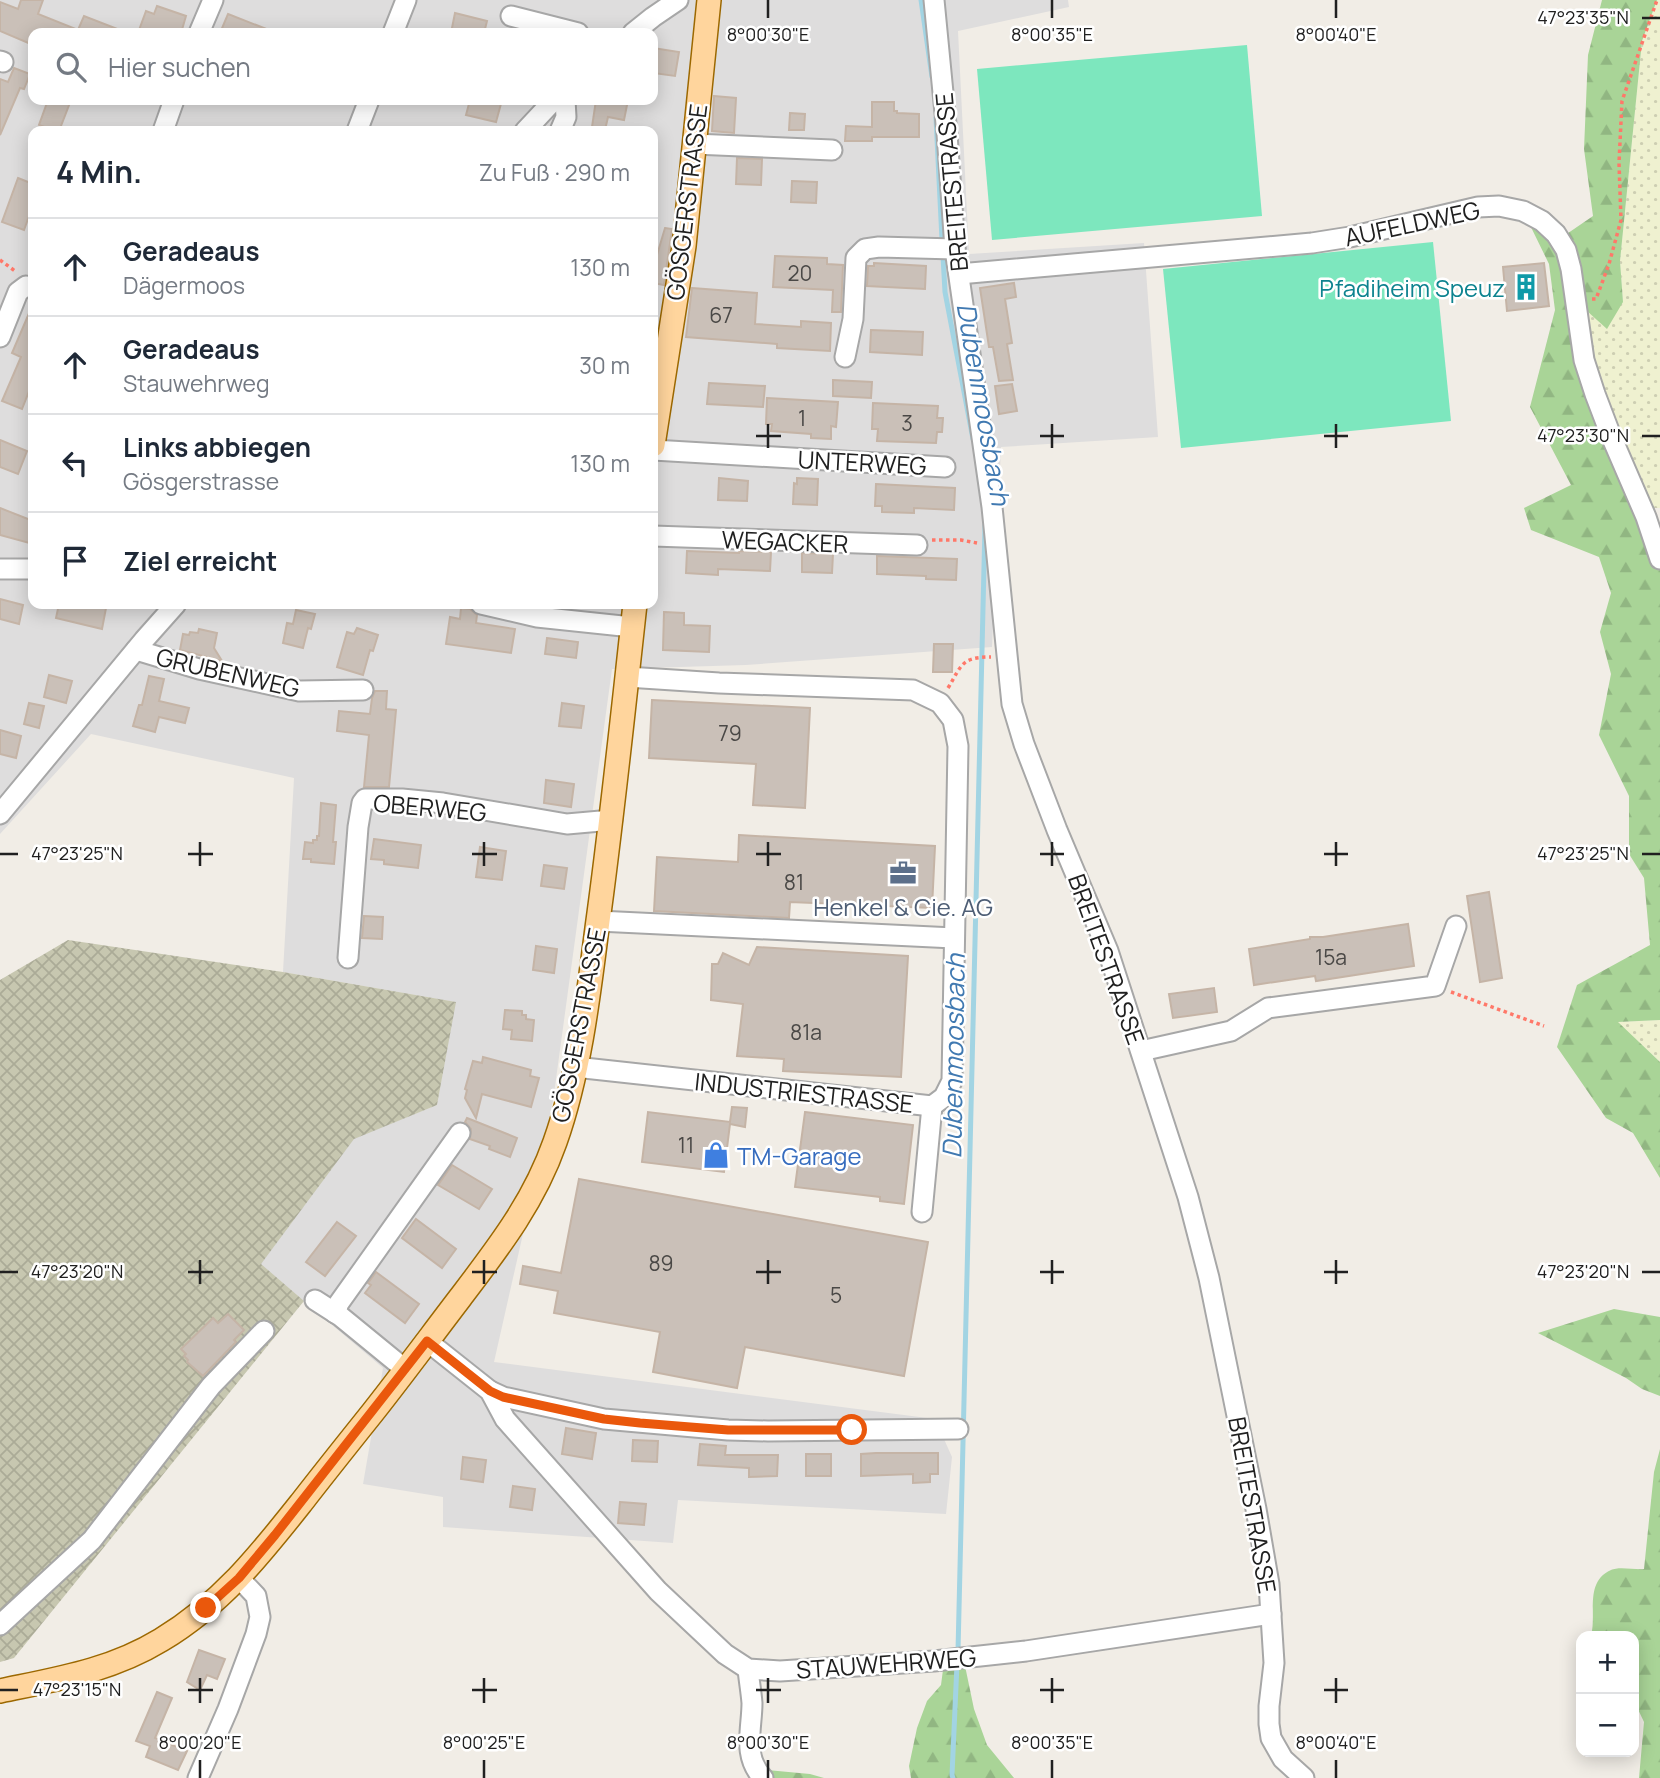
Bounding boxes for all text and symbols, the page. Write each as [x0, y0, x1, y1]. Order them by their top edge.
text: 47°23'35"N [1537, 5, 1629, 29]
text: 8°00'30"E [727, 22, 809, 46]
text: 8°00'35"E [1011, 22, 1093, 46]
text: 8°00'40"E [1295, 22, 1377, 46]
search box [28, 28, 658, 105]
icon: search [52, 48, 90, 86]
text: Hier suchen [108, 49, 251, 85]
street label: BREITESTRASSE [927, 91, 975, 273]
street label: GÖSGERSTRASSE [658, 102, 714, 302]
text: 4 Min. [56, 151, 142, 192]
text: Zu Fuß · 290 m [479, 156, 630, 188]
street label: AUFELDWEG [1341, 193, 1483, 253]
text: Geradeaus [123, 233, 259, 269]
icon: ahead [56, 248, 94, 286]
text: 130 m [570, 251, 630, 283]
house number: 20 [788, 259, 812, 287]
text: Dägermoos [123, 269, 245, 301]
place label: Pfadiheim Speuz [1319, 271, 1505, 304]
building icon: Pfadiheim Speuz [1511, 272, 1541, 302]
water label: Dubenmoosbach [949, 300, 1020, 509]
house number: 67 [709, 301, 733, 329]
text: Geradeaus [123, 331, 259, 367]
icon: ahead [56, 346, 94, 384]
text: 30 m [579, 349, 630, 381]
text: Stauwehrweg [123, 367, 270, 399]
house number: 1 [798, 404, 806, 432]
house number: 3 [901, 409, 913, 437]
text: 47°23'30"N [1537, 423, 1629, 447]
text: Links abbiegen [123, 429, 311, 465]
street label: UNTERWEG [797, 442, 927, 482]
icon: left [56, 444, 94, 482]
text: 130 m [570, 447, 630, 479]
text: Gösgerstrasse [123, 465, 279, 497]
street label: WEGACKER [721, 522, 849, 560]
icon: arrive [56, 542, 94, 580]
text: Ziel erreicht [123, 543, 277, 579]
street label: GRUBENWEG [153, 639, 303, 705]
house number: 79 [718, 719, 742, 747]
street label: OBERWEG [372, 786, 488, 828]
text: 47°23'25"N [31, 841, 123, 865]
text: 47°23'25"N [1537, 841, 1629, 865]
office icon: Henkel & Cie. AG [888, 858, 918, 888]
house number: 81 [784, 868, 804, 896]
street label: BREITESTRASSE [1061, 869, 1153, 1049]
place label: Henkel & Cie. AG [813, 890, 993, 923]
street label: GÖSGERSTRASSE [543, 925, 613, 1125]
house number: 15a [1315, 943, 1347, 971]
water label: Dubenmoosbach [933, 952, 973, 1159]
house number: 81a [790, 1018, 822, 1046]
street label: INDUSTRIESTRASSE [693, 1064, 915, 1120]
house number: 11 [678, 1131, 694, 1159]
place label: TM-Garage [737, 1139, 862, 1172]
shop icon: TM-Garage [701, 1140, 731, 1170]
house number: 89 [648, 1249, 674, 1277]
text: 47°23'20"N [31, 1259, 123, 1283]
text: 47°23'20"N [1537, 1259, 1629, 1283]
house number: 5 [830, 1281, 842, 1309]
route start [836, 1414, 867, 1445]
street label: BREITESTRASSE [1221, 1414, 1285, 1596]
route end [190, 1592, 221, 1623]
map controls [1576, 1631, 1639, 1757]
button: + [1576, 1631, 1639, 1694]
street label: STAUWEHRWEG [795, 1640, 977, 1686]
text: 47°23'15"N [33, 1677, 121, 1701]
button: − [1576, 1694, 1639, 1757]
text: 8°00'20"E [159, 1730, 241, 1754]
text: 8°00'25"E [443, 1730, 525, 1754]
text: 8°00'30"E [727, 1730, 809, 1754]
text: 8°00'35"E [1011, 1730, 1093, 1754]
text: 8°00'40"E [1295, 1730, 1377, 1754]

